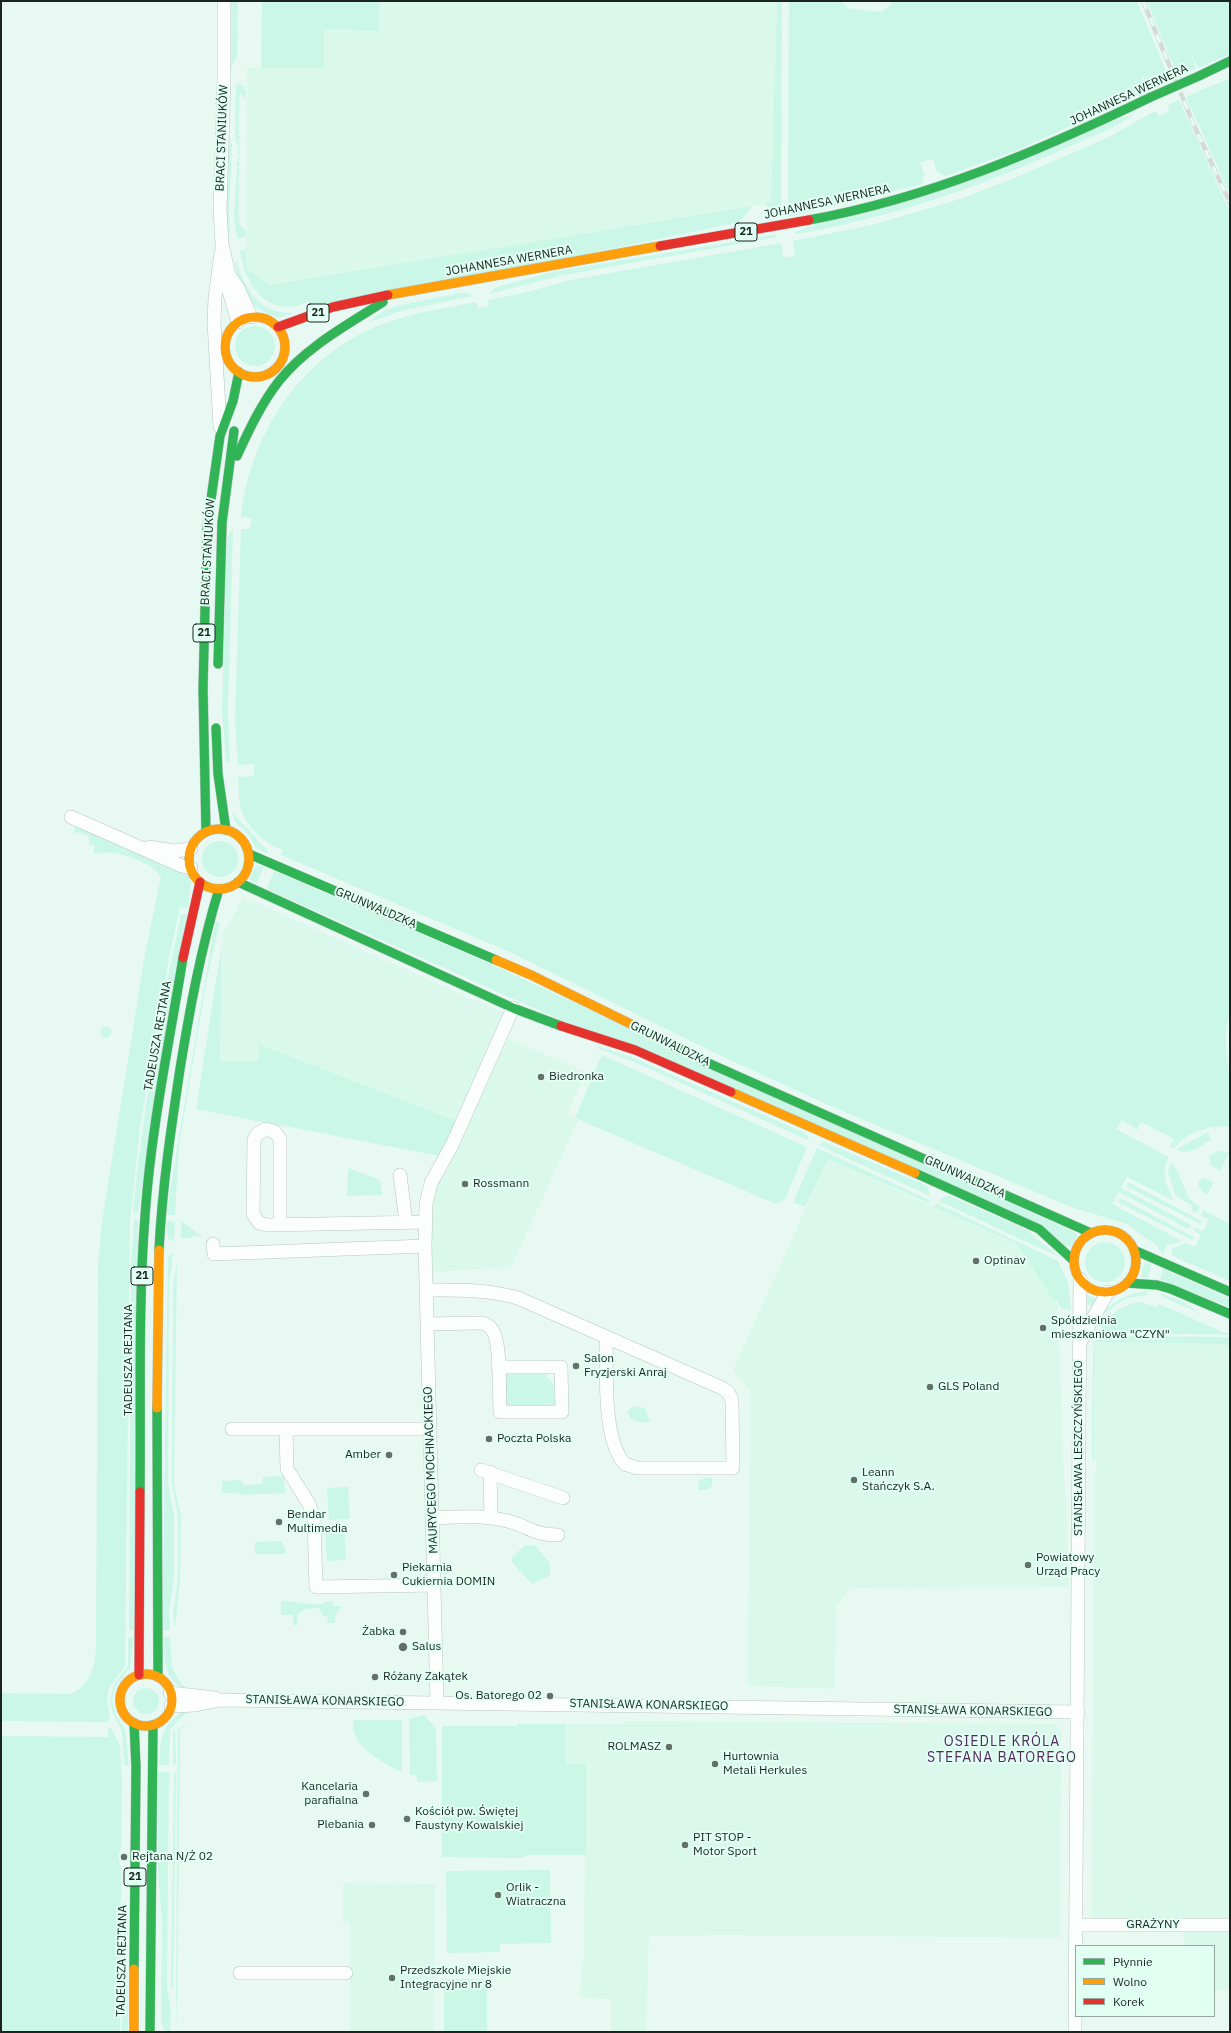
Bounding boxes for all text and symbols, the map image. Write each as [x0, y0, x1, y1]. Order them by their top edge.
street label: JOHANNESA WERNERA [1068, 61, 1190, 129]
street label: BRACI STANIUKÓW [213, 84, 231, 192]
street label: JOHANNESA WERNERA [763, 182, 891, 222]
road number: 21 [735, 223, 757, 241]
street label: JOHANNESA WERNERA [444, 243, 574, 279]
road number: 21 [307, 304, 329, 322]
street label: BRACI STANIUKÓW [198, 498, 218, 606]
road number: 21 [193, 624, 215, 642]
street label: GRUNWALDZKA [333, 884, 419, 932]
street label: TADEUSZA REJTANA [141, 980, 175, 1092]
street label: GRUNWALDZKA [628, 1018, 712, 1070]
place label: Biedronka [549, 1070, 604, 1084]
marker: Biedronka [536, 1072, 546, 1082]
street label: GRUNWALDZKA [922, 1153, 1008, 1201]
place label: Rossmann [473, 1177, 529, 1191]
marker: Rossmann [460, 1179, 470, 1189]
place label: Optinav [984, 1254, 1026, 1268]
marker: Optinav [971, 1256, 981, 1266]
road number: 21 [131, 1267, 153, 1285]
street label: TADEUSZA REJTANA [122, 1304, 136, 1416]
place label: Spółdzielnia mieszkaniowa "CZYN" [1051, 1314, 1170, 1342]
marker: Spółdzielnia mieszkaniowa "CZYN" [1038, 1323, 1048, 1333]
place label: Salon Fryzjerski Anraj [584, 1352, 667, 1380]
street label: STANISŁAWA LESZCZYŃSKIEGO [1072, 1360, 1086, 1536]
marker: Salon Fryzjerski Anraj [571, 1361, 581, 1371]
place label: GLS Poland [938, 1380, 999, 1394]
marker: GLS Poland [925, 1382, 935, 1392]
street label: MAURYCEGO MOCHNACKIEGO [421, 1386, 441, 1554]
place label: Poczta Polska [497, 1432, 571, 1446]
marker: Poczta Polska [484, 1434, 494, 1444]
place label: Amber [345, 1448, 381, 1462]
marker: Amber [384, 1450, 394, 1460]
place label: Leann Stańczyk S.A. [862, 1466, 935, 1494]
marker: Leann Stańczyk S.A. [849, 1475, 859, 1485]
place label: Bendar Multimedia [287, 1508, 347, 1536]
marker: Bendar Multimedia [274, 1517, 284, 1527]
place label: Powiatowy Urząd Pracy [1036, 1551, 1100, 1579]
marker: Powiatowy Urząd Pracy [1023, 1560, 1033, 1570]
place label: Piekarnia Cukiernia DOMIN [402, 1561, 495, 1589]
marker: Piekarnia Cukiernia DOMIN [389, 1570, 399, 1580]
place label: Żabka [362, 1625, 395, 1639]
marker: Żabka [398, 1627, 408, 1637]
place label: Salus [412, 1640, 441, 1654]
marker: Salus [397, 1641, 409, 1653]
place label: Różany Zakątek [383, 1670, 468, 1684]
marker: Różany Zakątek [370, 1672, 380, 1682]
place label: Os. Batorego 02 [455, 1689, 542, 1703]
marker: Os. Batorego 02 [545, 1691, 555, 1701]
street label: STANISŁAWA KONARSKIEGO [245, 1692, 405, 1710]
street label: STANISŁAWA KONARSKIEGO [569, 1696, 729, 1714]
street label: STANISŁAWA KONARSKIEGO [893, 1702, 1053, 1720]
district label: OSIEDLE KRÓLA STEFANA BATOREGO [927, 1734, 1077, 1766]
place label: ROLMASZ [608, 1740, 661, 1754]
marker: ROLMASZ [664, 1742, 674, 1752]
place label: Hurtownia Metali Herkules [723, 1750, 807, 1778]
marker: Hurtownia Metali Herkules [710, 1759, 720, 1769]
place label: Kancelaria parafialna [301, 1780, 358, 1808]
marker: Kancelaria parafialna [361, 1789, 371, 1799]
place label: Kościół pw. Świętej Faustyny Kowalskiej [415, 1805, 523, 1833]
marker: Kościół pw. Świętej Faustyny Kowalskiej [402, 1814, 412, 1824]
place label: Plebania [317, 1818, 364, 1832]
marker: Plebania [367, 1820, 377, 1830]
place label: PIT STOP - Motor Sport [693, 1831, 757, 1859]
marker: PIT STOP - Motor Sport [680, 1840, 690, 1850]
place label: Rejtana N/Ż 02 [132, 1850, 213, 1864]
marker: Rejtana N/Ż 02 [119, 1852, 129, 1862]
road number: 21 [124, 1868, 146, 1886]
place label: Orlik - Wiatraczna [506, 1881, 566, 1909]
marker: Orlik - Wiatraczna [493, 1890, 503, 1900]
street label: TADEUSZA REJTANA [114, 1905, 130, 2017]
street label: GRAŻYNY [1126, 1918, 1180, 1932]
legend [1075, 1945, 1215, 2017]
text: Płynnie [1113, 1954, 1153, 1969]
place label: Przedszkole Miejskie Integracyjne nr 8 [400, 1964, 511, 1992]
marker: Przedszkole Miejskie Integracyjne nr 8 [387, 1973, 397, 1983]
text: Wolno [1113, 1974, 1147, 1989]
text: Korek [1113, 1994, 1144, 2009]

